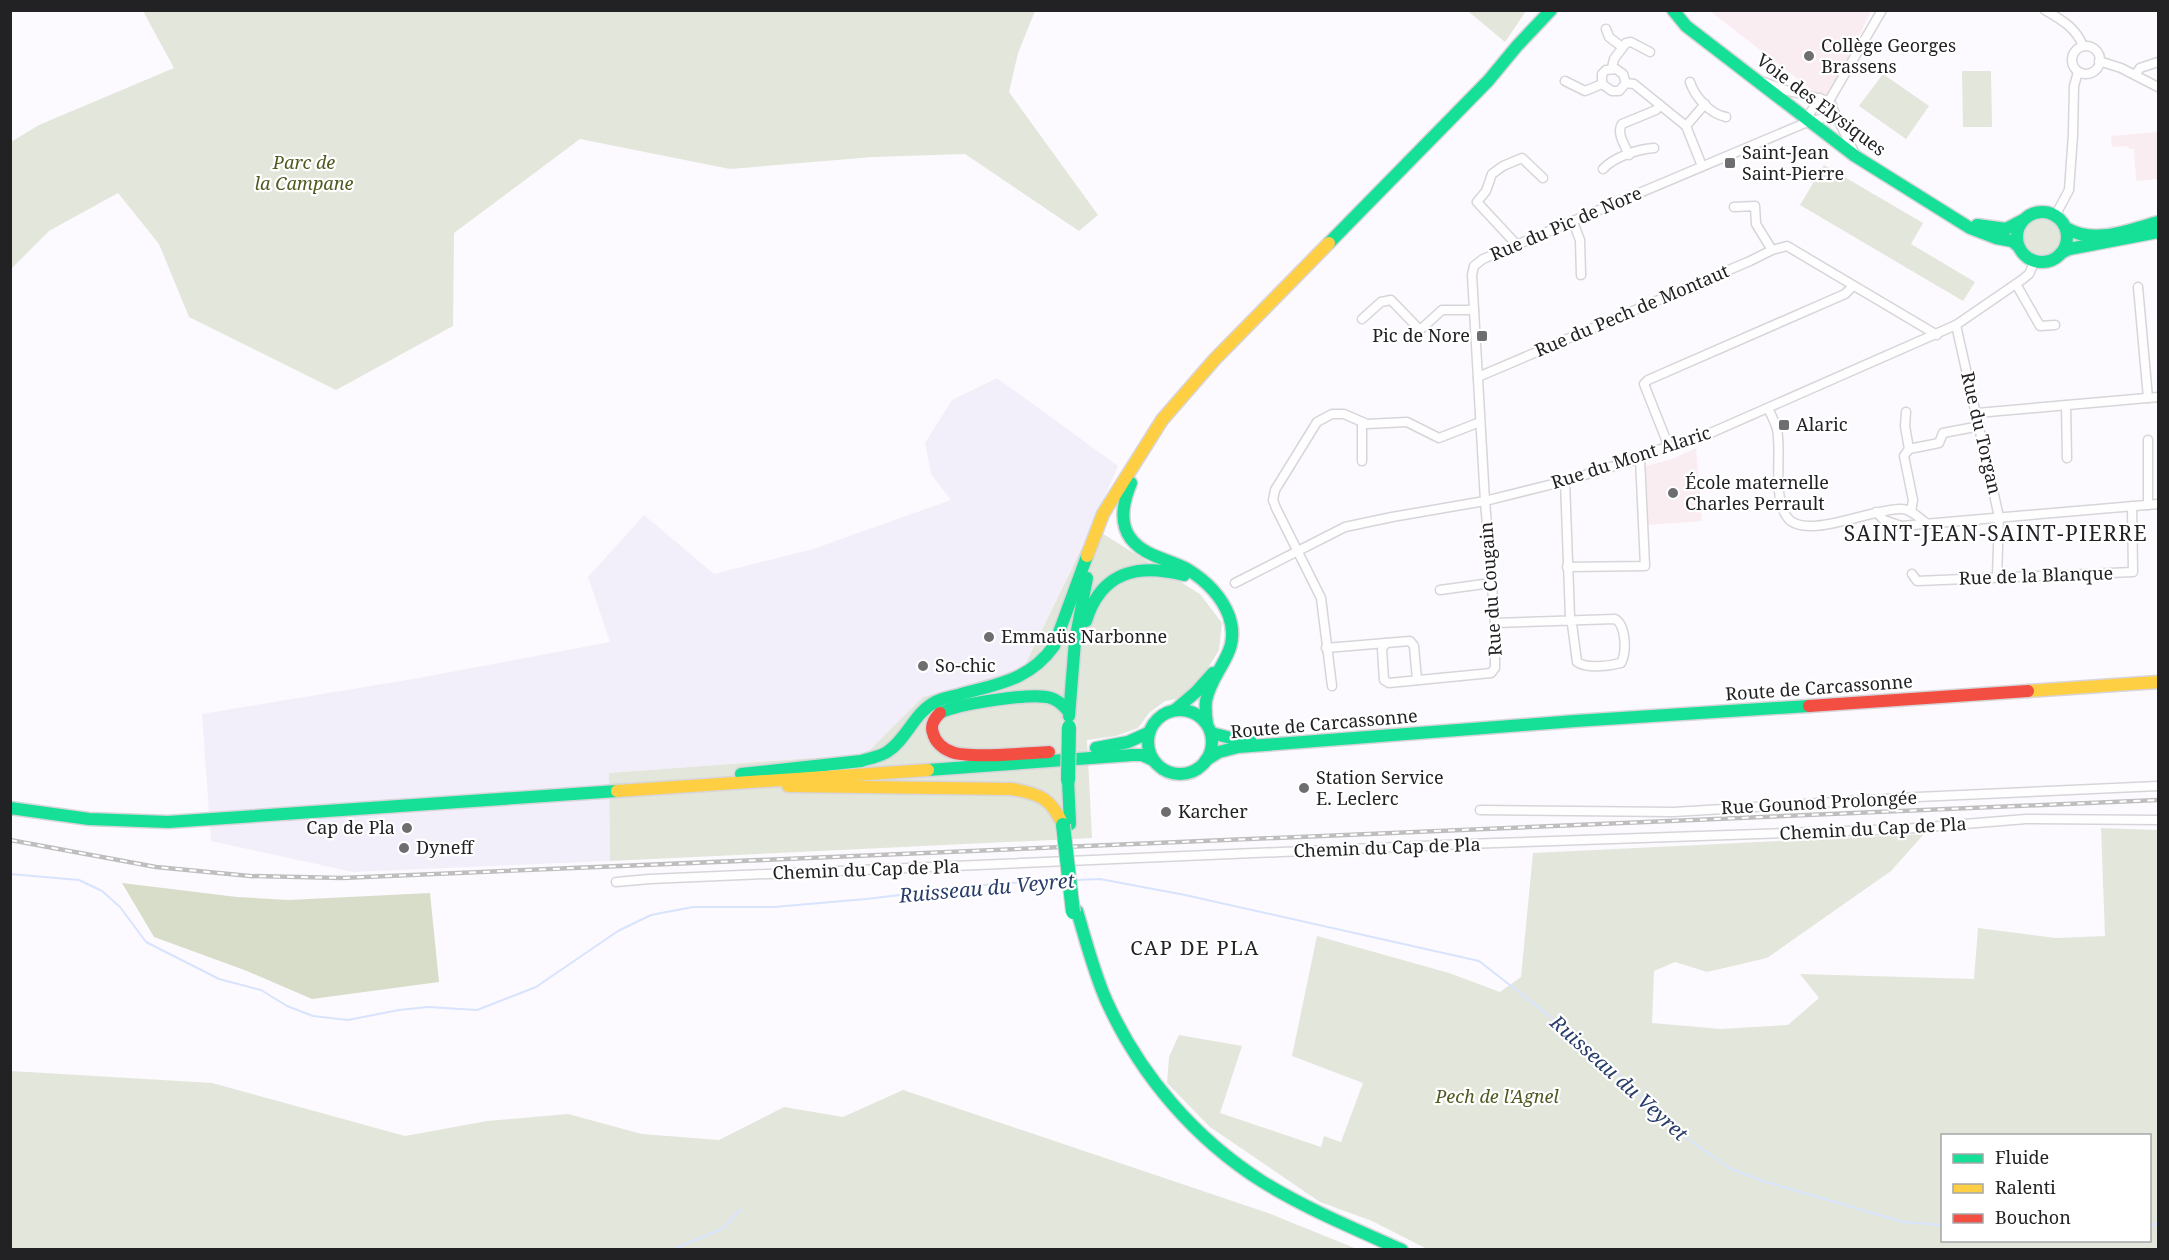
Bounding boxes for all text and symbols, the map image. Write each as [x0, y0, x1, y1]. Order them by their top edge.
place label: Collège Georges Brassens [1821, 33, 1956, 78]
street label: Voie des Elysiques [1752, 48, 1891, 161]
marker: Collège Georges Brassens [1802, 49, 1816, 63]
place label: Saint-Jean Saint-Pierre [1742, 140, 1844, 185]
park label: Parc de la Campane [255, 150, 354, 195]
marker: Saint-Jean Saint-Pierre [1723, 156, 1737, 170]
street label: Rue du Pic de Nore [1486, 180, 1645, 266]
street label: Rue du Pech de Montaut [1531, 258, 1732, 362]
place label: Pic de Nore [1372, 323, 1470, 347]
marker: Pic de Nore [1475, 329, 1489, 343]
street label: Rue du Torgan [1956, 369, 2008, 497]
place label: Alaric [1796, 412, 1848, 436]
marker: Alaric [1777, 418, 1791, 432]
street label: Rue du Mont Alaric [1548, 420, 1714, 494]
place label: École maternelle Charles Perrault [1685, 470, 1829, 515]
marker: École maternelle Charles Perrault [1666, 486, 1680, 500]
district label: SAINT-JEAN-SAINT-PIERRE [1844, 519, 2148, 547]
street label: Rue du Cougain [1473, 521, 1507, 657]
street label: Rue de la Blanque [1958, 560, 2114, 590]
place label: Emmaüs Narbonne [1001, 624, 1167, 648]
marker: Emmaüs Narbonne [982, 630, 996, 644]
place label: So-chic [935, 653, 996, 677]
marker: So-chic [916, 659, 930, 673]
street label: Route de Carcassonne [1724, 668, 1913, 706]
street label: Route de Carcassonne [1229, 703, 1418, 743]
place label: Station Service E. Leclerc [1316, 765, 1444, 810]
marker: Station Service E. Leclerc [1297, 781, 1311, 795]
street label: Rue Gounod Prolongée [1720, 785, 1918, 819]
place label: Karcher [1178, 799, 1248, 823]
marker: Karcher [1159, 805, 1173, 819]
street label: Chemin du Cap de Pla [1779, 811, 1967, 845]
place label: Cap de Pla [306, 815, 395, 839]
marker: Cap de Pla [400, 821, 414, 835]
street label: Chemin du Cap de Pla [1293, 832, 1481, 862]
place label: Dyneff [416, 835, 474, 859]
marker: Dyneff [397, 841, 411, 855]
street label: Chemin du Cap de Pla [772, 854, 960, 884]
water label: Ruisseau du Veyret [897, 866, 1077, 909]
district label: CAP DE PLA [1130, 934, 1260, 961]
water label: Ruisseau du Veyret [1544, 1008, 1694, 1147]
park label: Pech de l'Agnel [1434, 1084, 1559, 1108]
legend [1941, 1134, 2151, 1242]
text: Fluide [1995, 1145, 2049, 1169]
text: Ralenti [1995, 1175, 2056, 1199]
text: Bouchon [1995, 1205, 2071, 1229]

